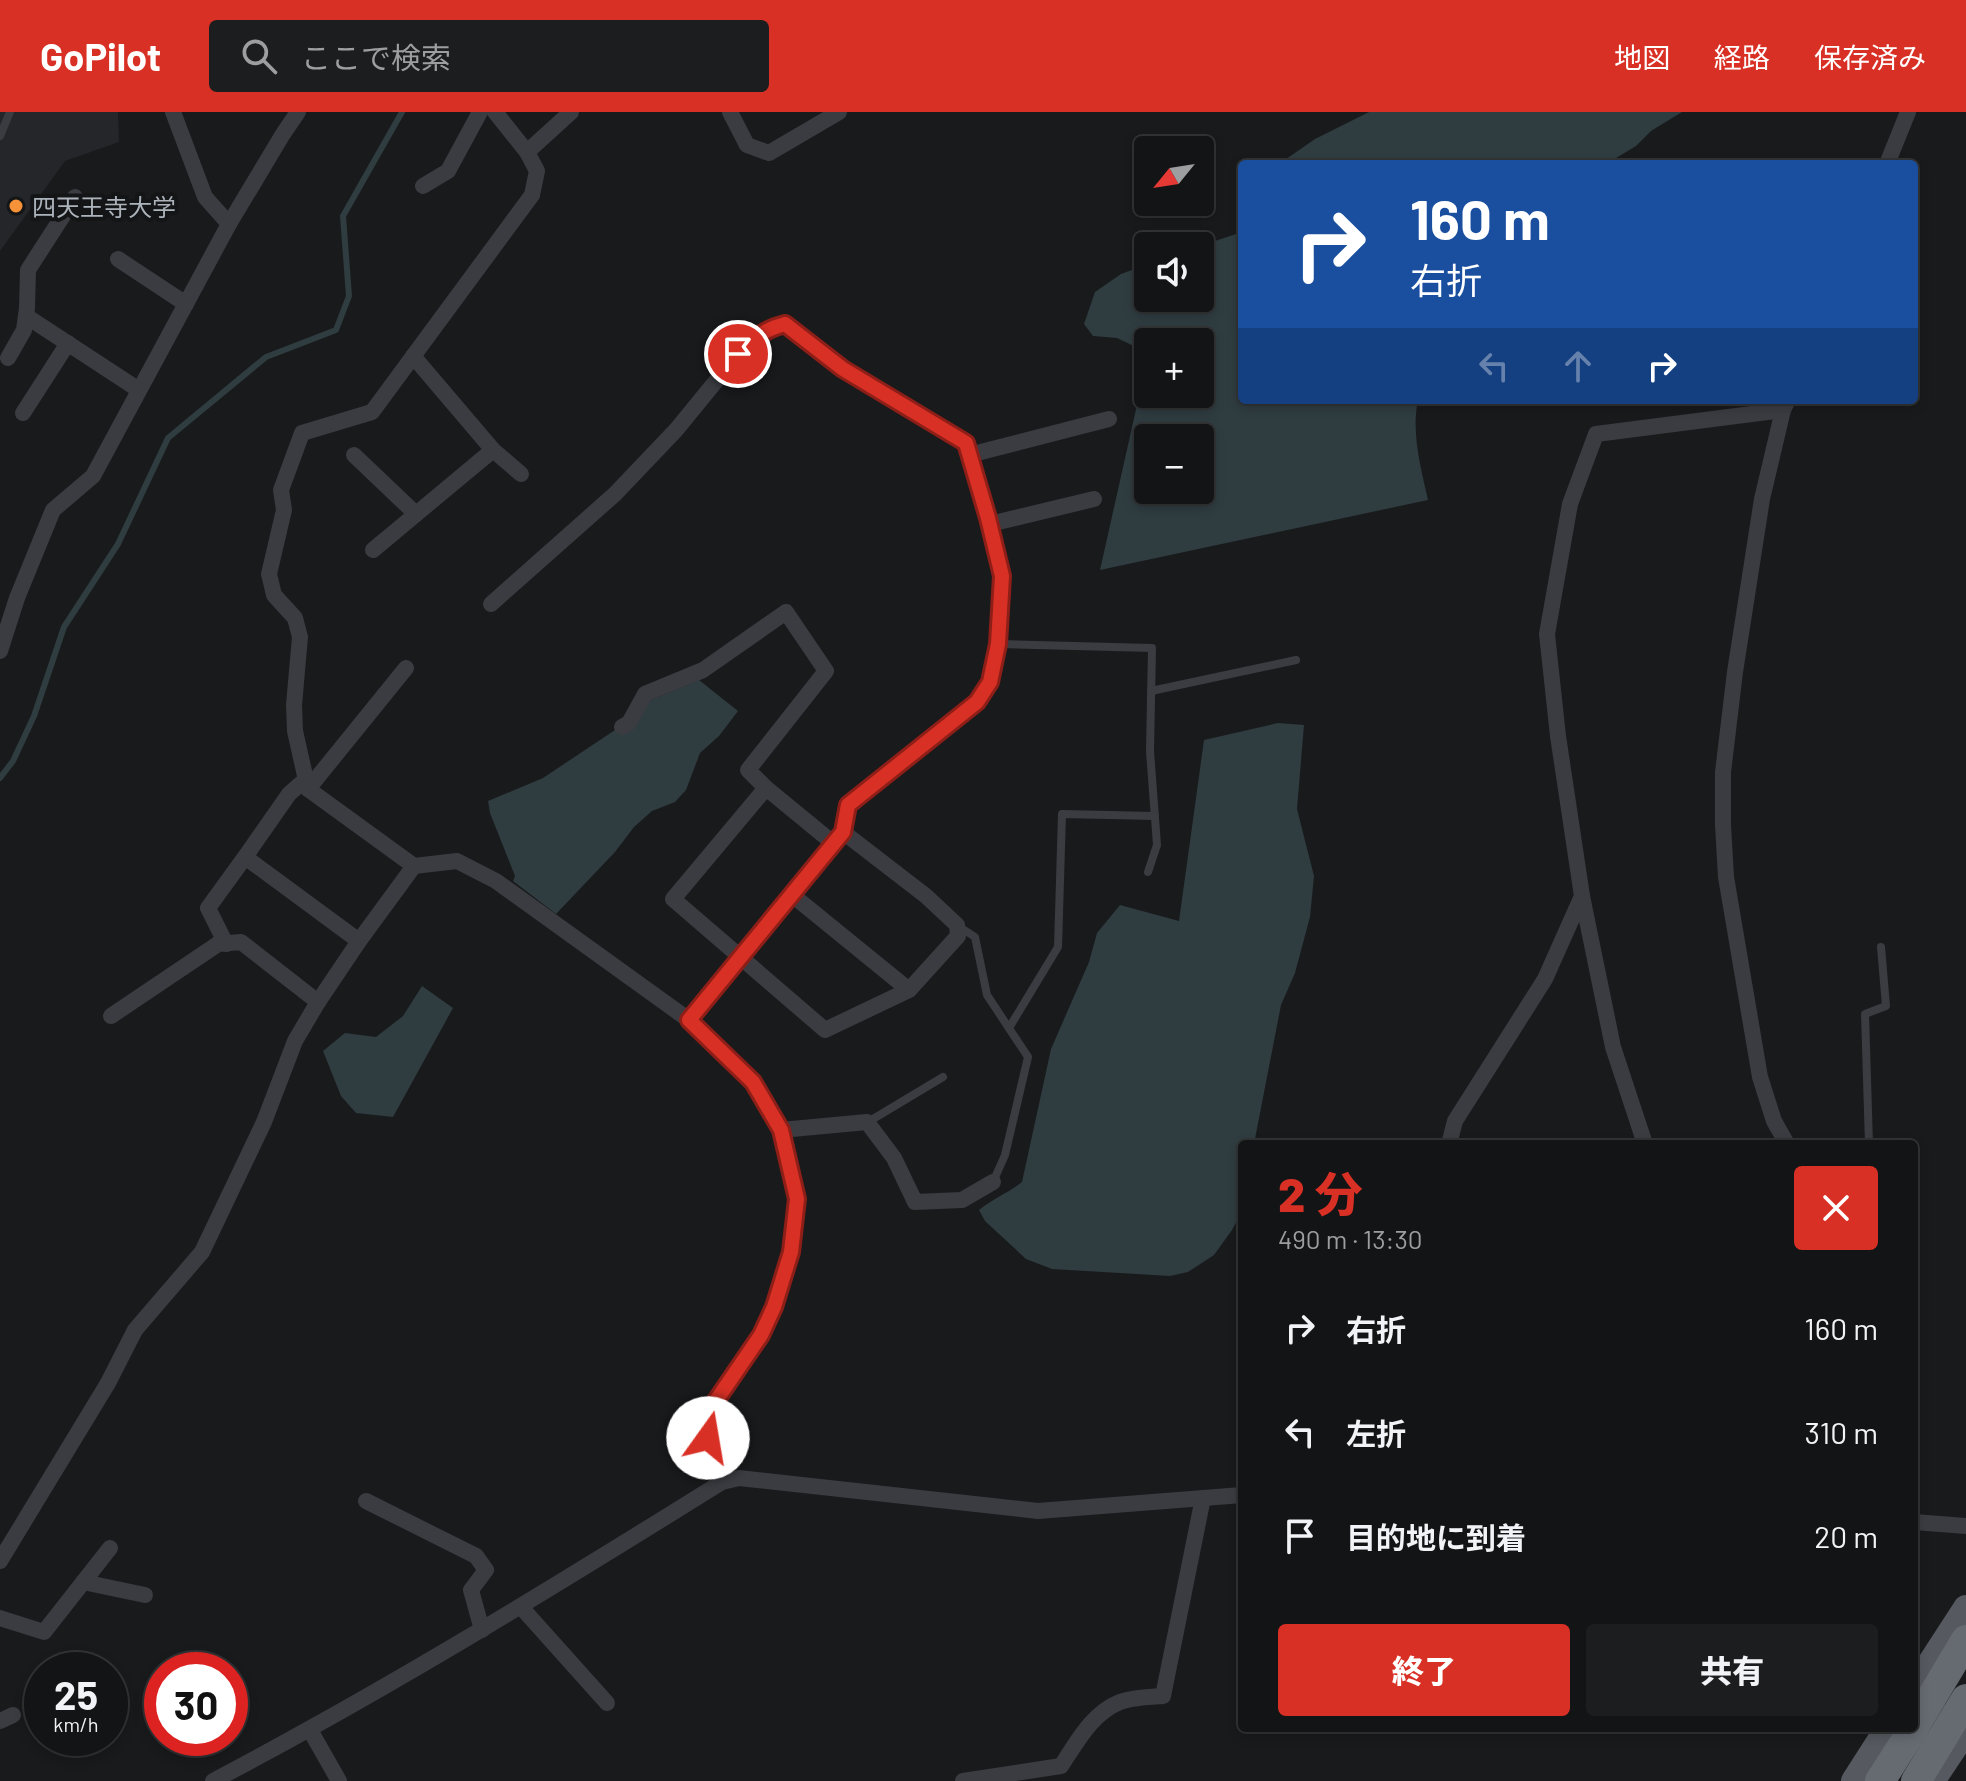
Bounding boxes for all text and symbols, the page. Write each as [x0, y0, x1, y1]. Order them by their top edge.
search box [209, 20, 769, 92]
text: GoPilot [40, 33, 161, 79]
icon: search [237, 34, 281, 78]
text: ここで検索 [301, 39, 451, 75]
text: 地図 [1614, 40, 1670, 74]
text: 経路 [1714, 40, 1770, 74]
text: 保存済み [1814, 40, 1926, 74]
north arrow [1134, 136, 1214, 216]
map controls [1134, 136, 1214, 504]
text: 160 m [1410, 184, 1550, 251]
place label: 四天王寺大学 [32, 192, 176, 221]
icon: right [1278, 192, 1382, 296]
marker: 四天王寺大学 [7, 197, 25, 215]
button: sound [1134, 232, 1214, 312]
text: 右折 [1410, 258, 1482, 301]
pin [704, 320, 772, 388]
button: + [1134, 328, 1214, 408]
icon: arrive [716, 332, 760, 376]
icon: left [1472, 344, 1516, 388]
icon: ahead [1556, 344, 1600, 388]
icon: right [1640, 344, 1684, 388]
button: − [1134, 424, 1214, 504]
text: 2 分 [1278, 1164, 1363, 1222]
button: close [1794, 1166, 1878, 1250]
text: 490 m · 13:30 [1278, 1223, 1423, 1254]
icon: right [1278, 1306, 1322, 1350]
text: 160 m [1804, 1310, 1878, 1346]
text: 右折 [1346, 1311, 1406, 1347]
position arrow [666, 1396, 750, 1480]
icon: left [1278, 1410, 1322, 1454]
text: 310 m [1805, 1414, 1878, 1450]
text: 左折 [1346, 1415, 1406, 1451]
icon: arrive [1278, 1514, 1322, 1558]
text: 20 m [1814, 1518, 1878, 1554]
text: 目的地に到着 [1346, 1519, 1526, 1555]
button: 終了 [1278, 1624, 1570, 1716]
button: 共有 [1586, 1624, 1878, 1716]
speed limit sign: 30 [144, 1652, 248, 1756]
text: 25 [54, 1670, 98, 1718]
text: km/h [53, 1712, 99, 1736]

